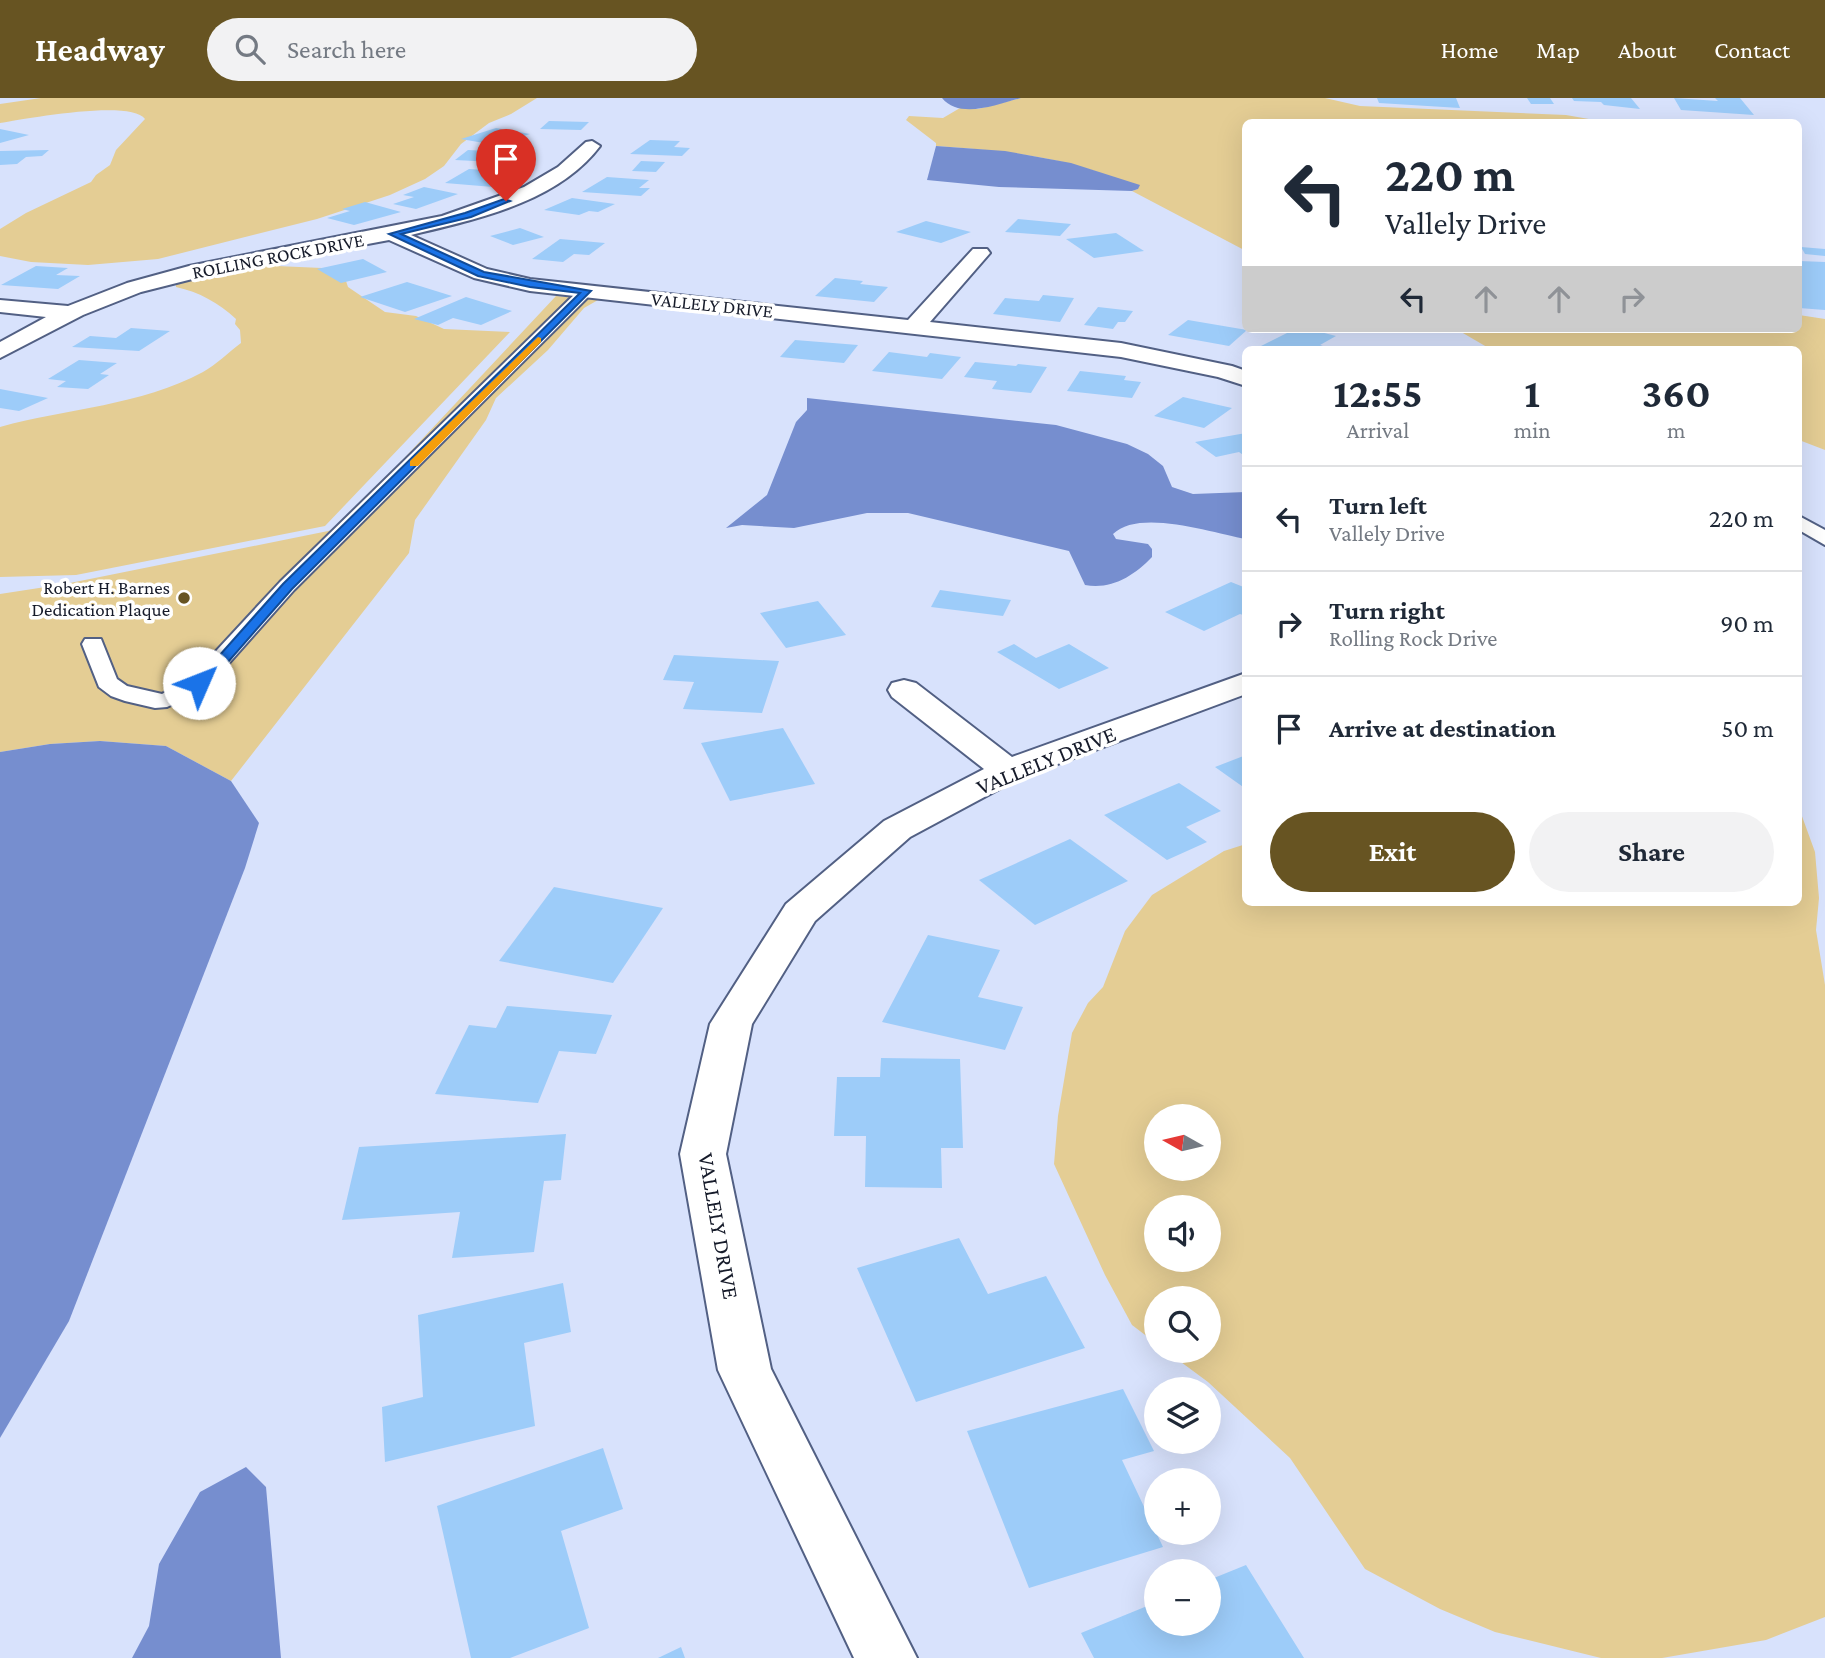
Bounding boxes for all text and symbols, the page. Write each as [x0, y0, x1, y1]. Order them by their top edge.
search box [207, 18, 697, 81]
icon: search [231, 30, 269, 68]
text: Headway [35, 31, 165, 68]
text: Search here [287, 35, 406, 64]
text: Home [1441, 36, 1498, 63]
text: Map [1536, 36, 1580, 63]
text: About [1618, 36, 1676, 63]
text: Contact [1714, 36, 1790, 63]
pin [476, 129, 536, 201]
icon: arrive [487, 140, 525, 178]
icon: left [1270, 147, 1361, 238]
text: 220 m [1385, 147, 1515, 202]
text: Vallely Drive [1385, 205, 1546, 241]
street label: ROLLING ROCK DRIVE [190, 229, 366, 283]
icon: left [1394, 280, 1432, 318]
icon: ahead [1467, 280, 1505, 318]
icon: ahead [1540, 280, 1578, 318]
icon: right [1613, 280, 1651, 318]
street label: VALLELY DRIVE [650, 288, 774, 322]
text: 12:55 [1333, 369, 1423, 416]
text: 1 [1524, 369, 1540, 416]
text: 360 [1642, 369, 1711, 416]
text: Arrival [1347, 417, 1409, 443]
text: min [1514, 417, 1551, 443]
text: m [1667, 417, 1686, 443]
text: Turn left [1329, 491, 1427, 520]
icon: left [1270, 500, 1308, 538]
text: 220 m [1709, 504, 1774, 533]
text: Vallely Drive [1329, 520, 1445, 546]
place label: Robert H. Barnes Dedication Plaque [31, 577, 170, 620]
marker: Robert H. Barnes Dedication Plaque [176, 590, 192, 606]
text: Turn right [1329, 596, 1445, 625]
icon: right [1270, 605, 1308, 643]
text: 90 m [1720, 609, 1774, 638]
text: Rolling Rock Drive [1329, 625, 1497, 651]
position arrow [162, 646, 236, 720]
icon: arrive [1270, 710, 1308, 748]
text: Arrive at destination [1329, 714, 1556, 743]
text: 50 m [1721, 714, 1774, 743]
street label: VALLELY DRIVE [972, 720, 1120, 800]
button: Exit [1270, 812, 1515, 892]
button: Share [1529, 812, 1774, 892]
north arrow [1144, 1104, 1222, 1181]
map controls [1144, 1104, 1221, 1636]
street label: VALLELY DRIVE [693, 1151, 745, 1301]
button: sound [1144, 1195, 1221, 1272]
button: search [1144, 1286, 1221, 1363]
button: layers [1144, 1377, 1221, 1454]
button: + [1144, 1468, 1221, 1545]
button: − [1144, 1559, 1221, 1636]

